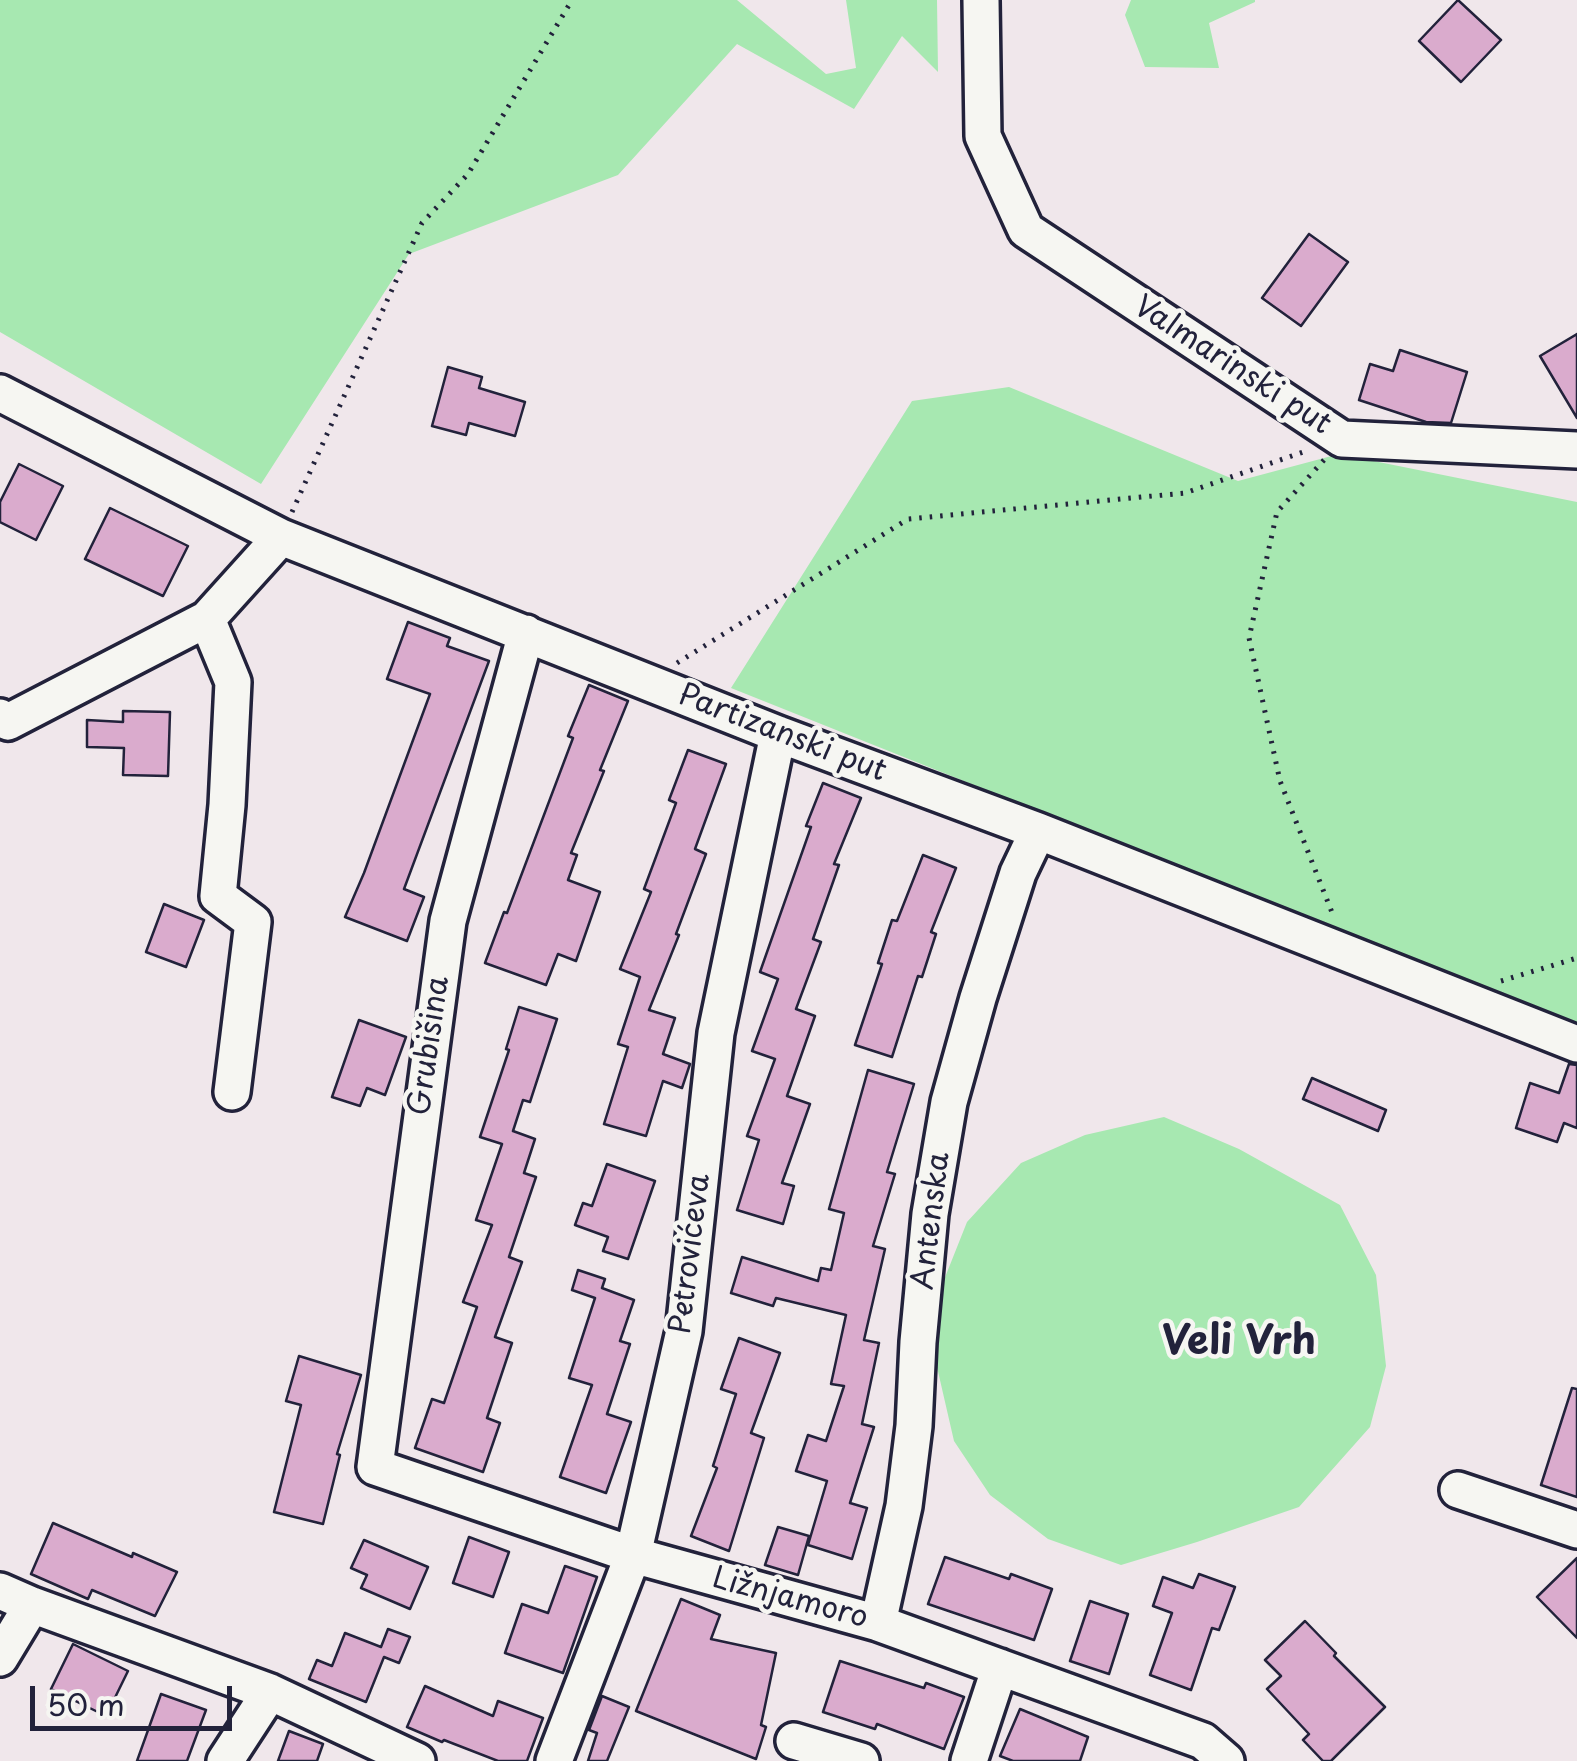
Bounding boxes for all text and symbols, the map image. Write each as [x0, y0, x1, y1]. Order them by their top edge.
street label: Valmarinski put [1127, 289, 1337, 443]
street label: Partizanski put [673, 678, 891, 790]
street label: Grubišina [402, 974, 458, 1118]
street label: Antenska [906, 1150, 958, 1292]
street label: Petrovićeva [663, 1172, 719, 1336]
district label: Veli Vrh [1162, 1319, 1316, 1367]
street label: Ližnjamoro [708, 1561, 872, 1637]
scale bar [35, 1666, 238, 1728]
text: 50 m [47, 1681, 125, 1726]

